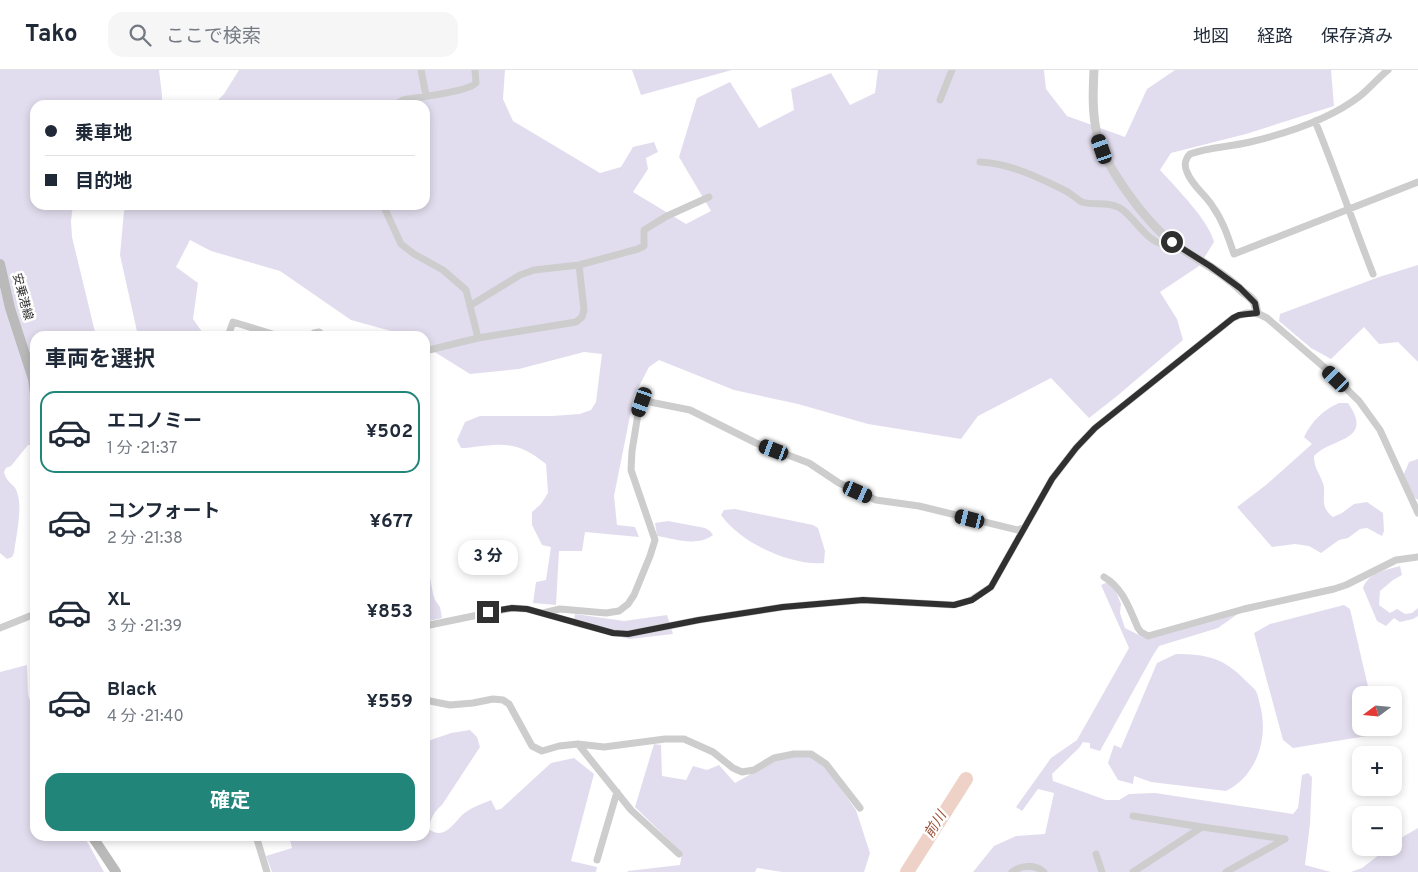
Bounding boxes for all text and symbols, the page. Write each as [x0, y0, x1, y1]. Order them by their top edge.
search box [108, 12, 458, 57]
text: Tako [25, 20, 78, 50]
icon: search [126, 21, 154, 49]
text: ここで検索 [166, 25, 261, 49]
text: 地図 [1193, 26, 1229, 49]
text: 経路 [1257, 26, 1293, 49]
text: 保存済み [1321, 26, 1393, 49]
text: 乗車地 [75, 122, 132, 146]
car [1090, 132, 1113, 166]
text: 目的地 [75, 170, 132, 194]
route start [1161, 231, 1183, 253]
street label: 安乗港線 [8, 272, 36, 322]
text: 車両を選択 [45, 347, 155, 374]
car [1320, 363, 1352, 395]
car [630, 385, 653, 419]
icon: car [47, 410, 92, 455]
text: エコノミー [107, 410, 202, 434]
text: ¥502 [366, 420, 413, 444]
car [757, 438, 790, 462]
text: 1 分 · 21:37 [107, 439, 177, 459]
car [841, 479, 874, 505]
icon: car [47, 500, 92, 545]
text: コンフォート [107, 500, 220, 524]
car [953, 508, 986, 530]
text: ¥677 [369, 510, 413, 534]
text: 2 分 · 21:38 [107, 529, 183, 549]
callout: 3 分 [458, 540, 518, 574]
text: 3 分 [473, 547, 503, 567]
text: XL [107, 588, 130, 612]
icon: car [47, 590, 92, 635]
text: ¥853 [367, 600, 413, 624]
route end [477, 601, 499, 623]
text: 3 分 · 21:39 [107, 617, 182, 637]
text: Black [107, 678, 157, 702]
icon: car [47, 680, 92, 725]
north arrow [1352, 686, 1402, 736]
map controls [1352, 686, 1402, 856]
text: ¥559 [367, 690, 413, 714]
text: 4 分 · 21:40 [107, 707, 184, 727]
button: + [1352, 746, 1402, 796]
button: 確定 [45, 773, 415, 831]
button: − [1352, 806, 1402, 856]
water label: 前川 [921, 807, 952, 841]

